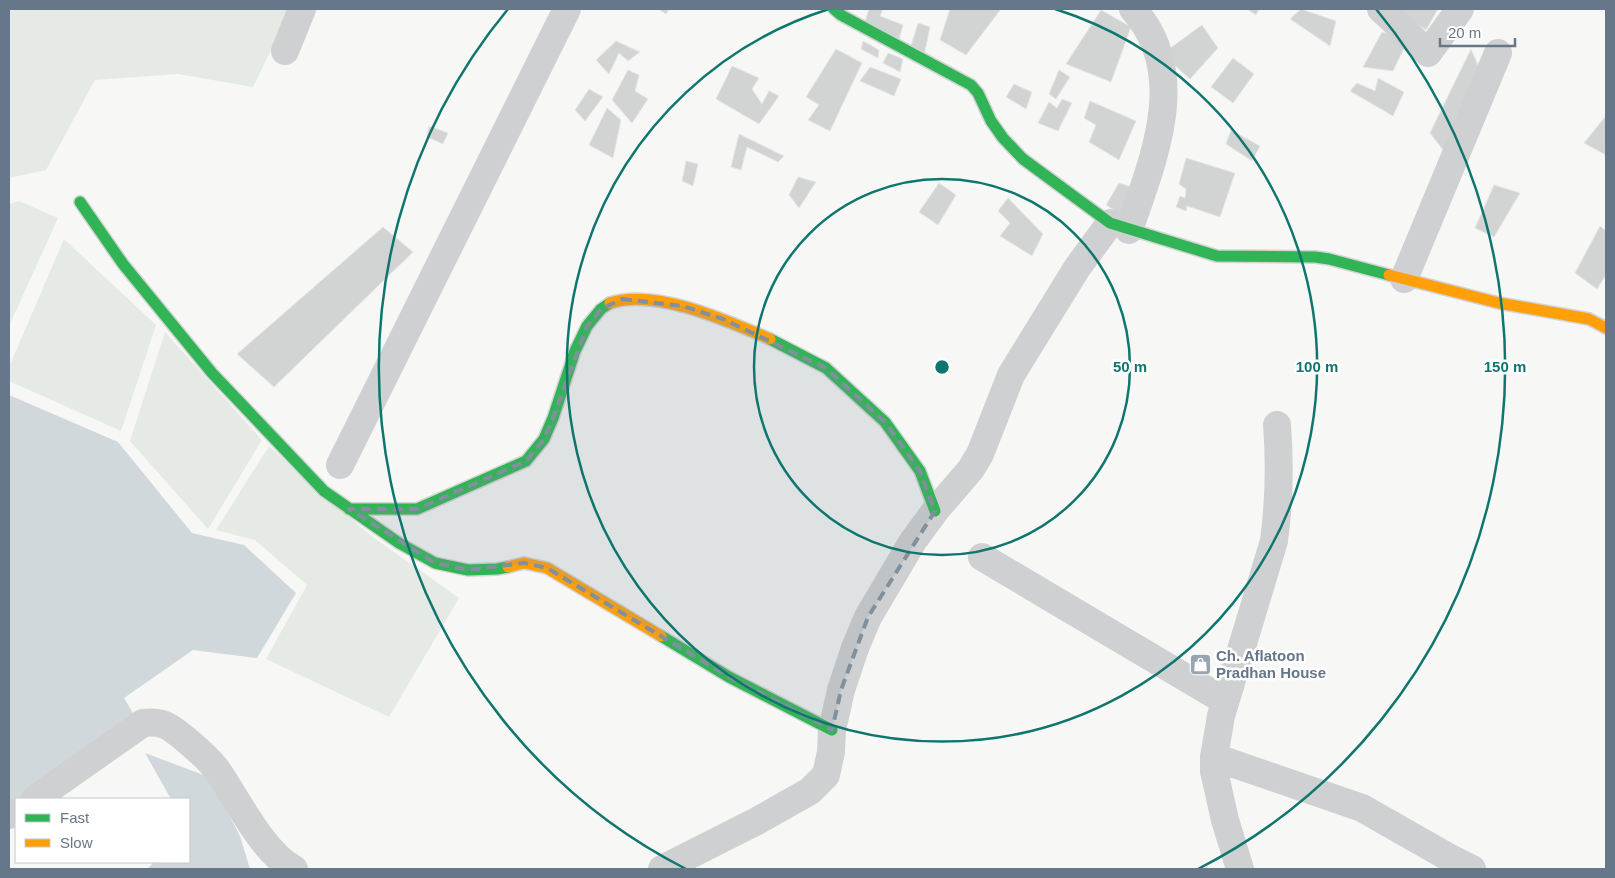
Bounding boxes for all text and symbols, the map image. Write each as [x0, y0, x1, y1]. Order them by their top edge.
scale bar [1440, 15, 1515, 47]
text: 20 m [1448, 24, 1481, 41]
centre of rings [933, 358, 951, 376]
text: 50 m [1113, 358, 1147, 375]
text: 100 m [1296, 358, 1338, 375]
text: 150 m [1484, 358, 1526, 375]
place label: Ch. Aflatoon Pradhan House [1216, 647, 1326, 681]
shop icon: Ch. Aflatoon Pradhan House [1188, 652, 1212, 676]
legend [15, 798, 190, 863]
text: Fast [60, 809, 90, 826]
text: Slow [60, 834, 93, 851]

